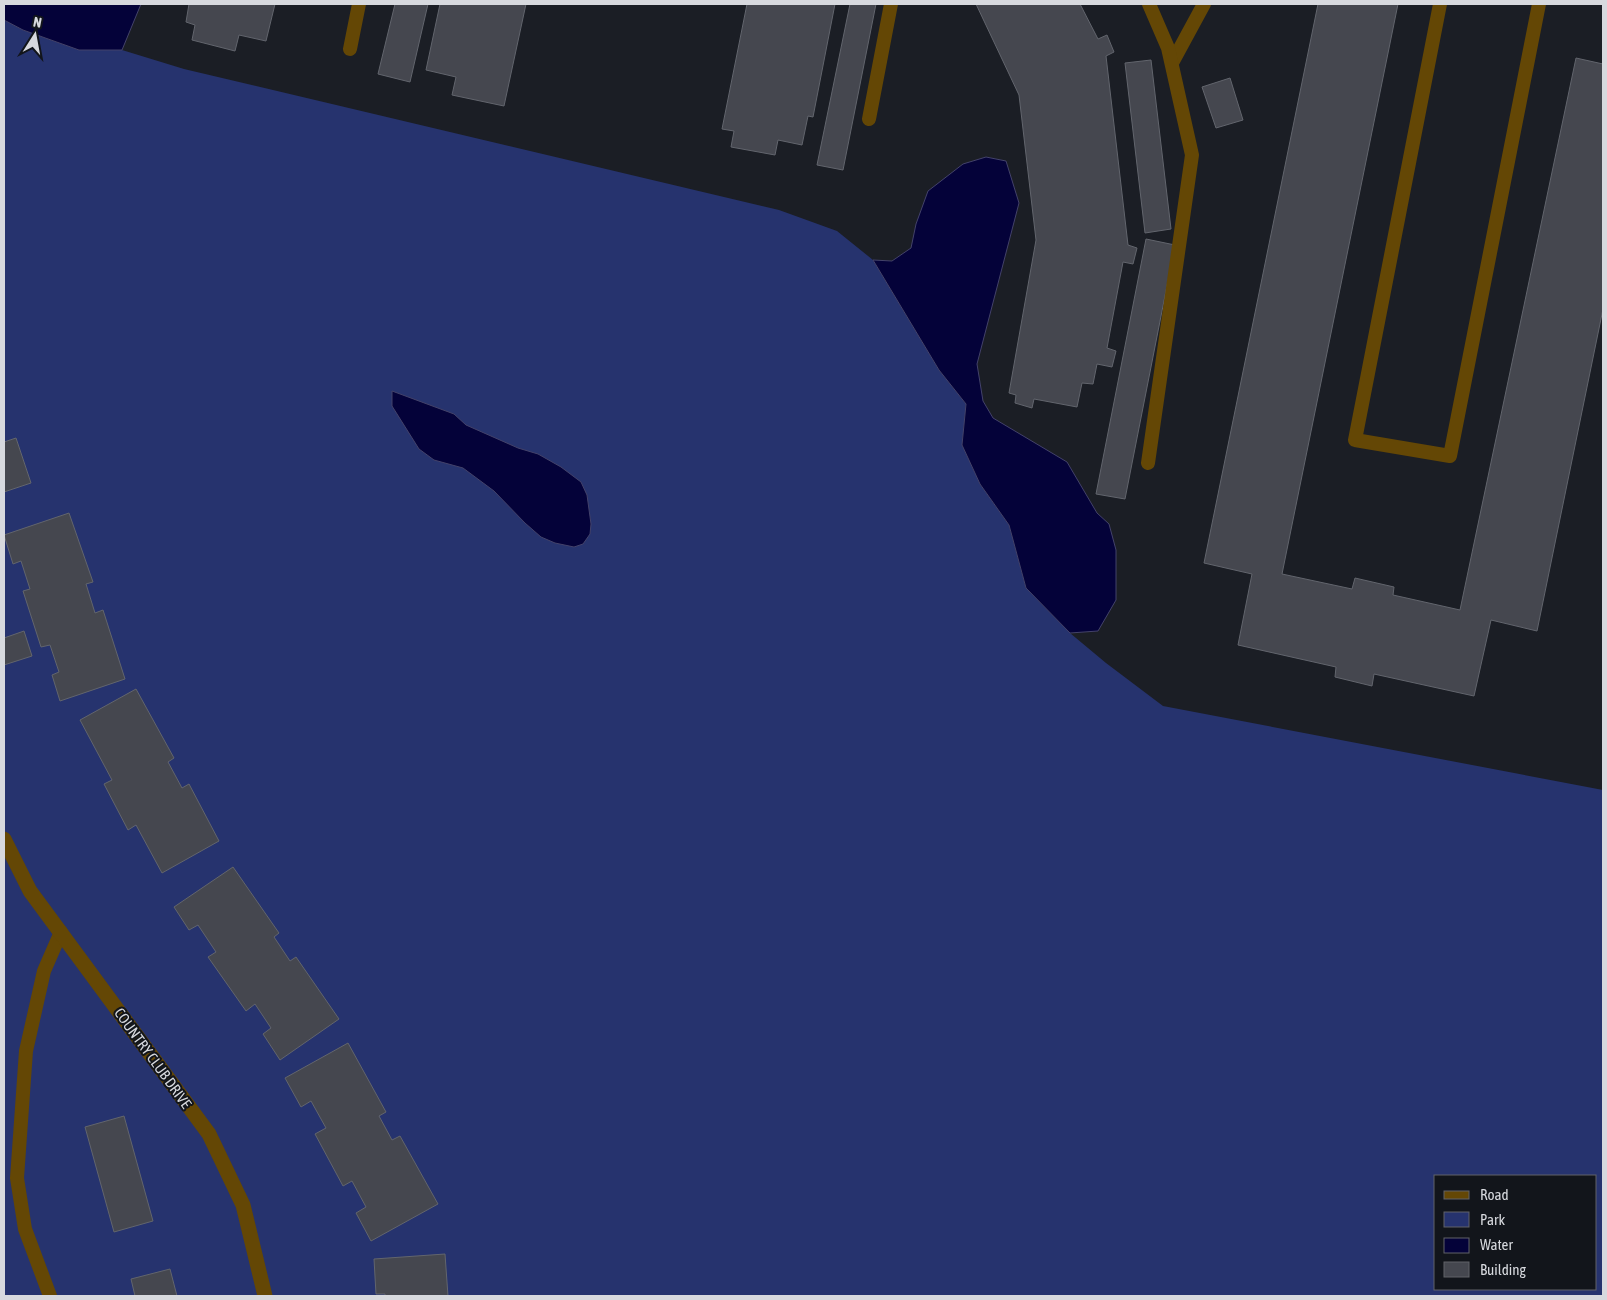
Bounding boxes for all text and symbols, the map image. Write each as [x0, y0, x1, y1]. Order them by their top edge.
north arrow [10, 10, 60, 60]
text: N [32, 14, 43, 31]
street label: COUNTRY CLUB DRIVE [111, 1005, 195, 1112]
legend [1434, 1175, 1597, 1290]
text: Road [1480, 1186, 1509, 1203]
text: Park [1480, 1211, 1505, 1228]
text: Water [1480, 1236, 1513, 1253]
text: Building [1480, 1261, 1526, 1278]

